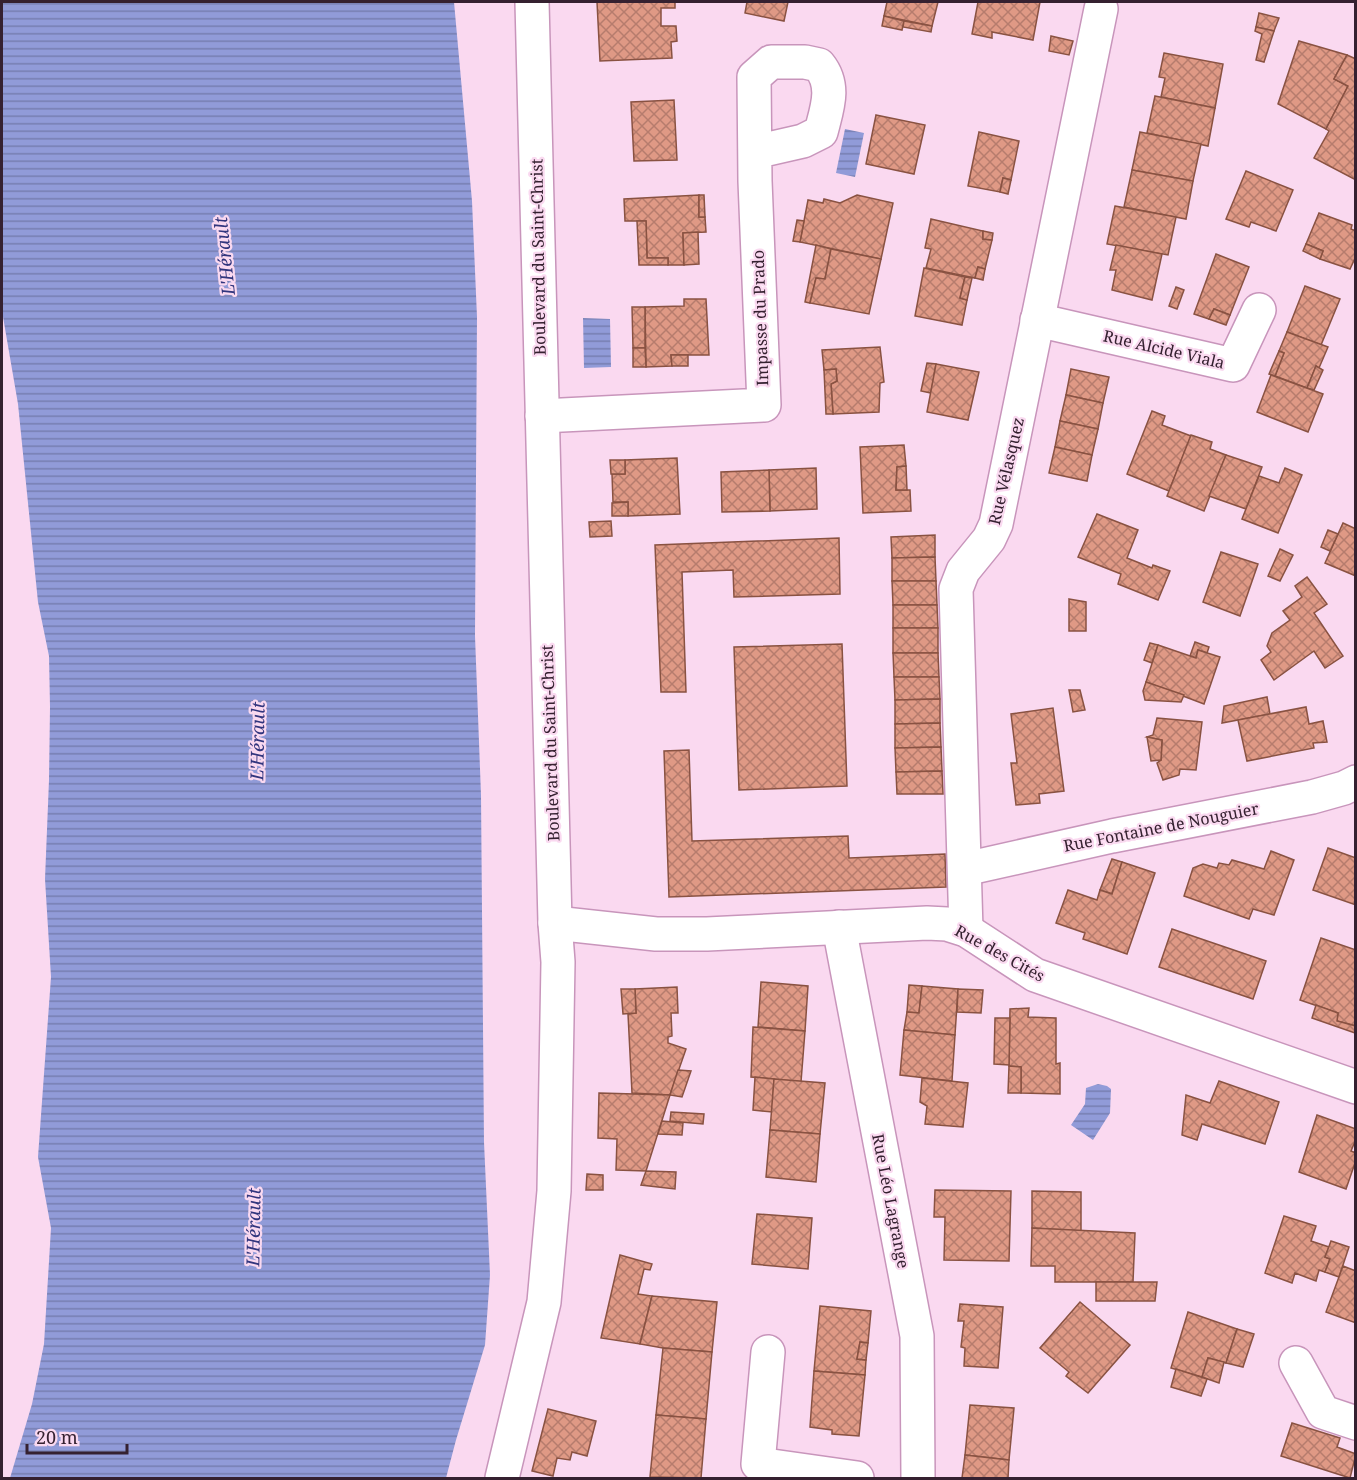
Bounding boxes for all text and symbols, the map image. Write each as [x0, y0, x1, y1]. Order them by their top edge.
street label: Boulevard du Saint-Christ [525, 158, 551, 355]
water label: L'Hérault [208, 215, 240, 297]
street label: Impasse du Prado [747, 250, 773, 386]
street label: Rue Alcide Viala [1101, 324, 1227, 374]
street label: Rue Vélasquez [983, 415, 1029, 527]
street label: Boulevard du Saint-Christ [536, 644, 564, 842]
water label: L'Hérault [244, 701, 270, 781]
street label: Rue Fontaine de Nouguier [1061, 797, 1261, 857]
street label: Rue des Cités [951, 919, 1049, 987]
street label: Rue Léo Lagrange [867, 1132, 915, 1270]
water label: L'Hérault [240, 1187, 266, 1267]
scale bar [27, 1417, 128, 1455]
text: 20 m [36, 1425, 78, 1449]

